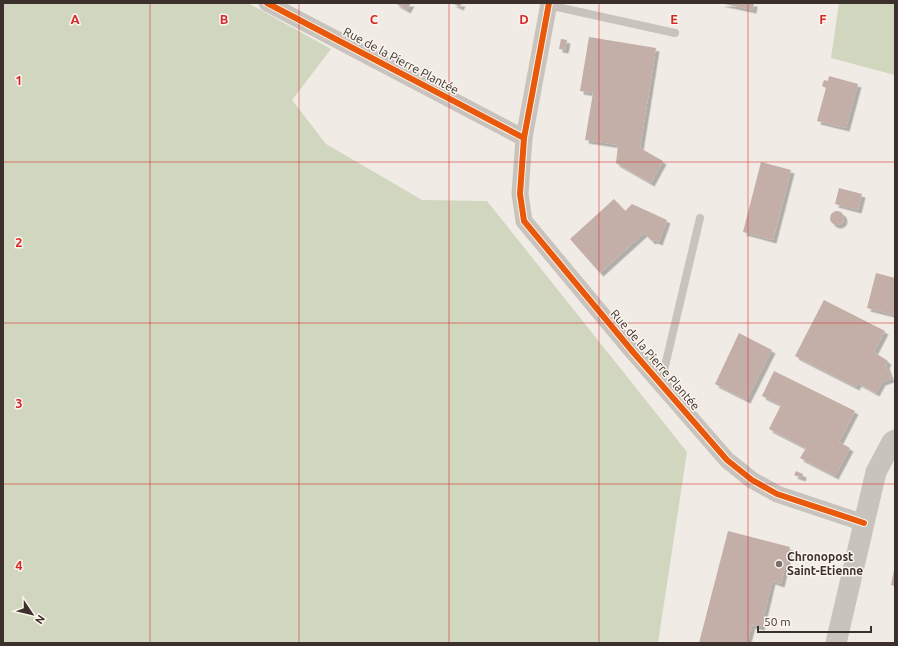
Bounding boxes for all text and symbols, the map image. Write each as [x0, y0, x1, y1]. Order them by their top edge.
text: A [70, 12, 80, 26]
text: B [220, 12, 229, 26]
text: C [370, 12, 379, 26]
text: D [519, 12, 529, 26]
text: E [670, 12, 678, 26]
text: F [819, 12, 827, 26]
street label: Rue de la Pierre Plantée [341, 25, 461, 96]
text: 1 [15, 73, 23, 87]
text: 2 [15, 235, 23, 249]
street label: Rue de la Pierre Plantée [608, 307, 702, 412]
text: 3 [15, 396, 23, 410]
place label: Chronopost Saint-Etienne [787, 550, 863, 577]
text: 4 [15, 558, 23, 572]
marker: Chronopost Saint-Etienne [774, 559, 784, 569]
north arrow [12, 594, 52, 634]
scale bar [758, 608, 871, 634]
text: N [33, 613, 47, 627]
text: 50 m [764, 615, 791, 628]

